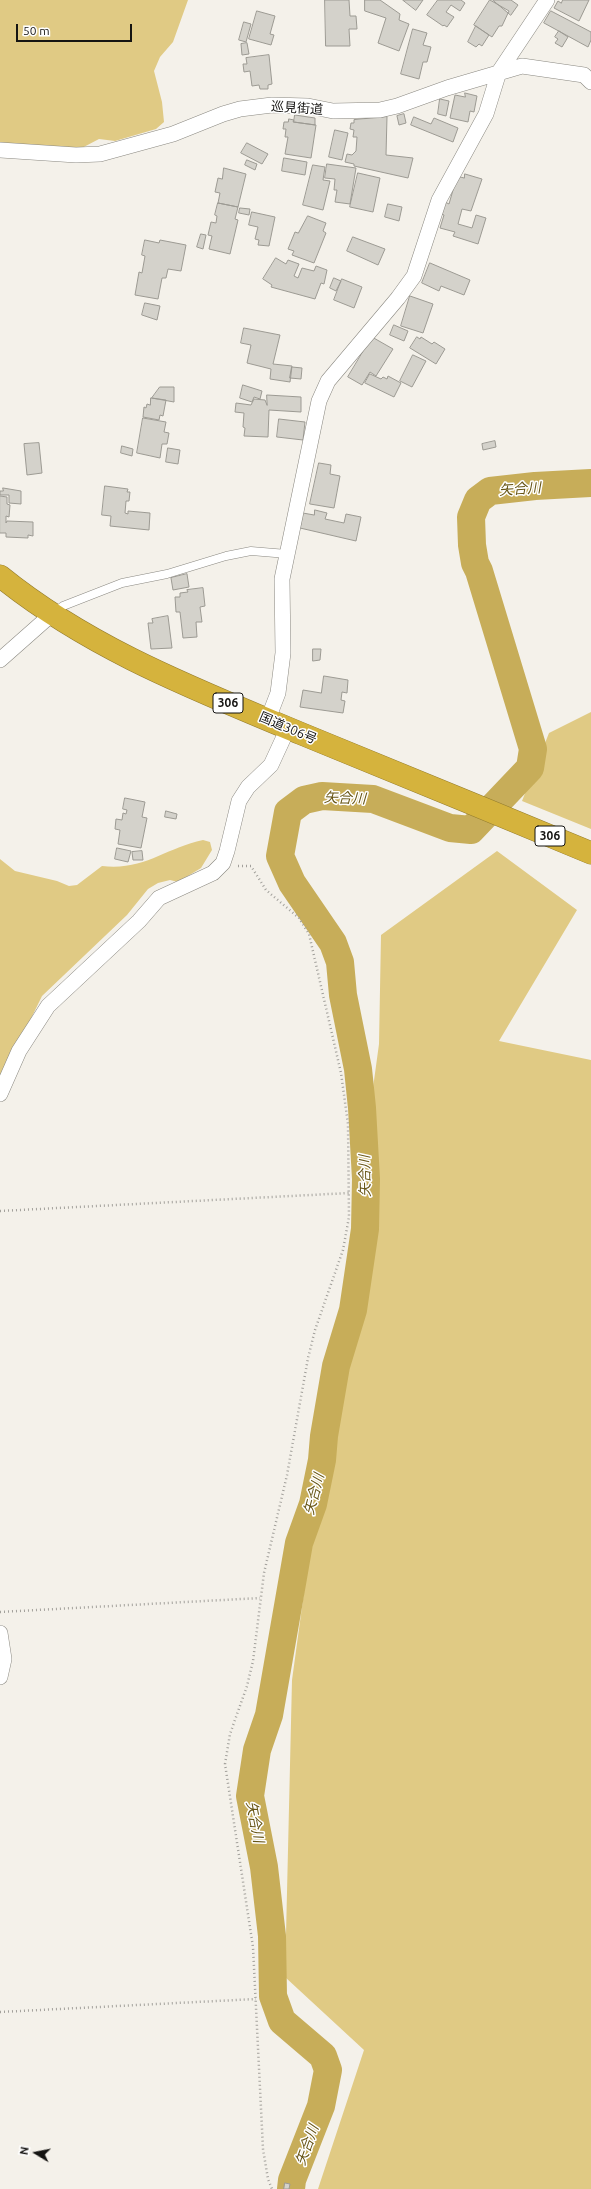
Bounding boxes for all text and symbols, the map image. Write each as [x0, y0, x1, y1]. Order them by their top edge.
scale bar [18, 16, 134, 42]
text: 50 m [23, 24, 50, 37]
street label: 巡見街道 [271, 98, 323, 118]
water label: 矢合川 [498, 479, 542, 499]
road number: 306 [213, 693, 243, 713]
street label: 国道306号 [257, 709, 319, 747]
water label: 矢合川 [324, 789, 366, 807]
road number: 306 [535, 826, 565, 846]
water label: 矢合川 [356, 1155, 374, 1197]
water label: 矢合川 [300, 1472, 328, 1516]
water label: 矢合川 [243, 1800, 267, 1844]
water label: 矢合川 [292, 2122, 322, 2168]
north arrow [16, 2133, 56, 2173]
text: N [18, 2146, 31, 2156]

